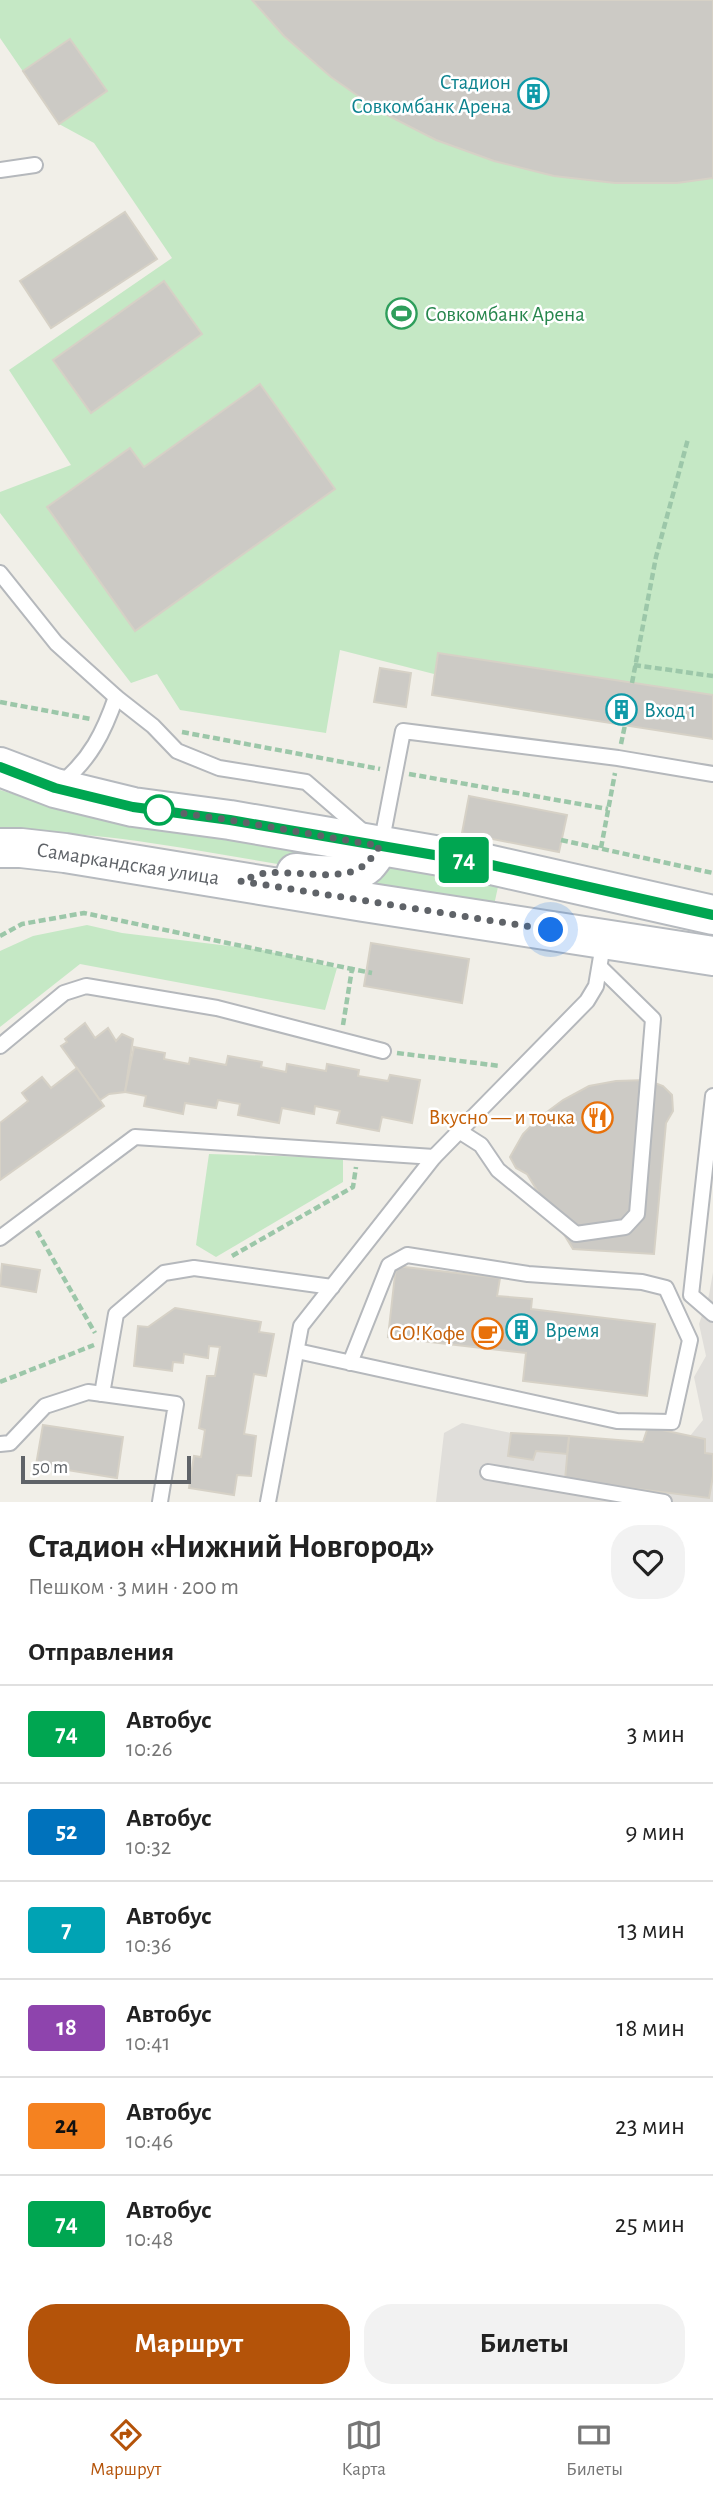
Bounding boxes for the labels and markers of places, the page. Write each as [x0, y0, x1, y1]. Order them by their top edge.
place label: Стадион Совкомбанк Арена [351, 72, 511, 117]
building icon: Стадион Совкомбанк Арена [517, 77, 551, 111]
sports icon: Совкомбанк Арена [385, 297, 419, 331]
place label: Совкомбанк Арена [425, 304, 585, 325]
building icon: Вход 1 [604, 693, 638, 727]
place label: Вход 1 [644, 700, 696, 721]
unlabelled marker [144, 795, 174, 825]
restaurant icon: Вкусно — и точка [581, 1100, 615, 1134]
place label: Вкусно — и точка [428, 1107, 575, 1128]
building icon: Время [505, 1313, 539, 1347]
cafe icon: GO!Кофе [471, 1316, 505, 1350]
place label: Время [545, 1320, 599, 1341]
place label: GO!Кофе [389, 1323, 465, 1344]

